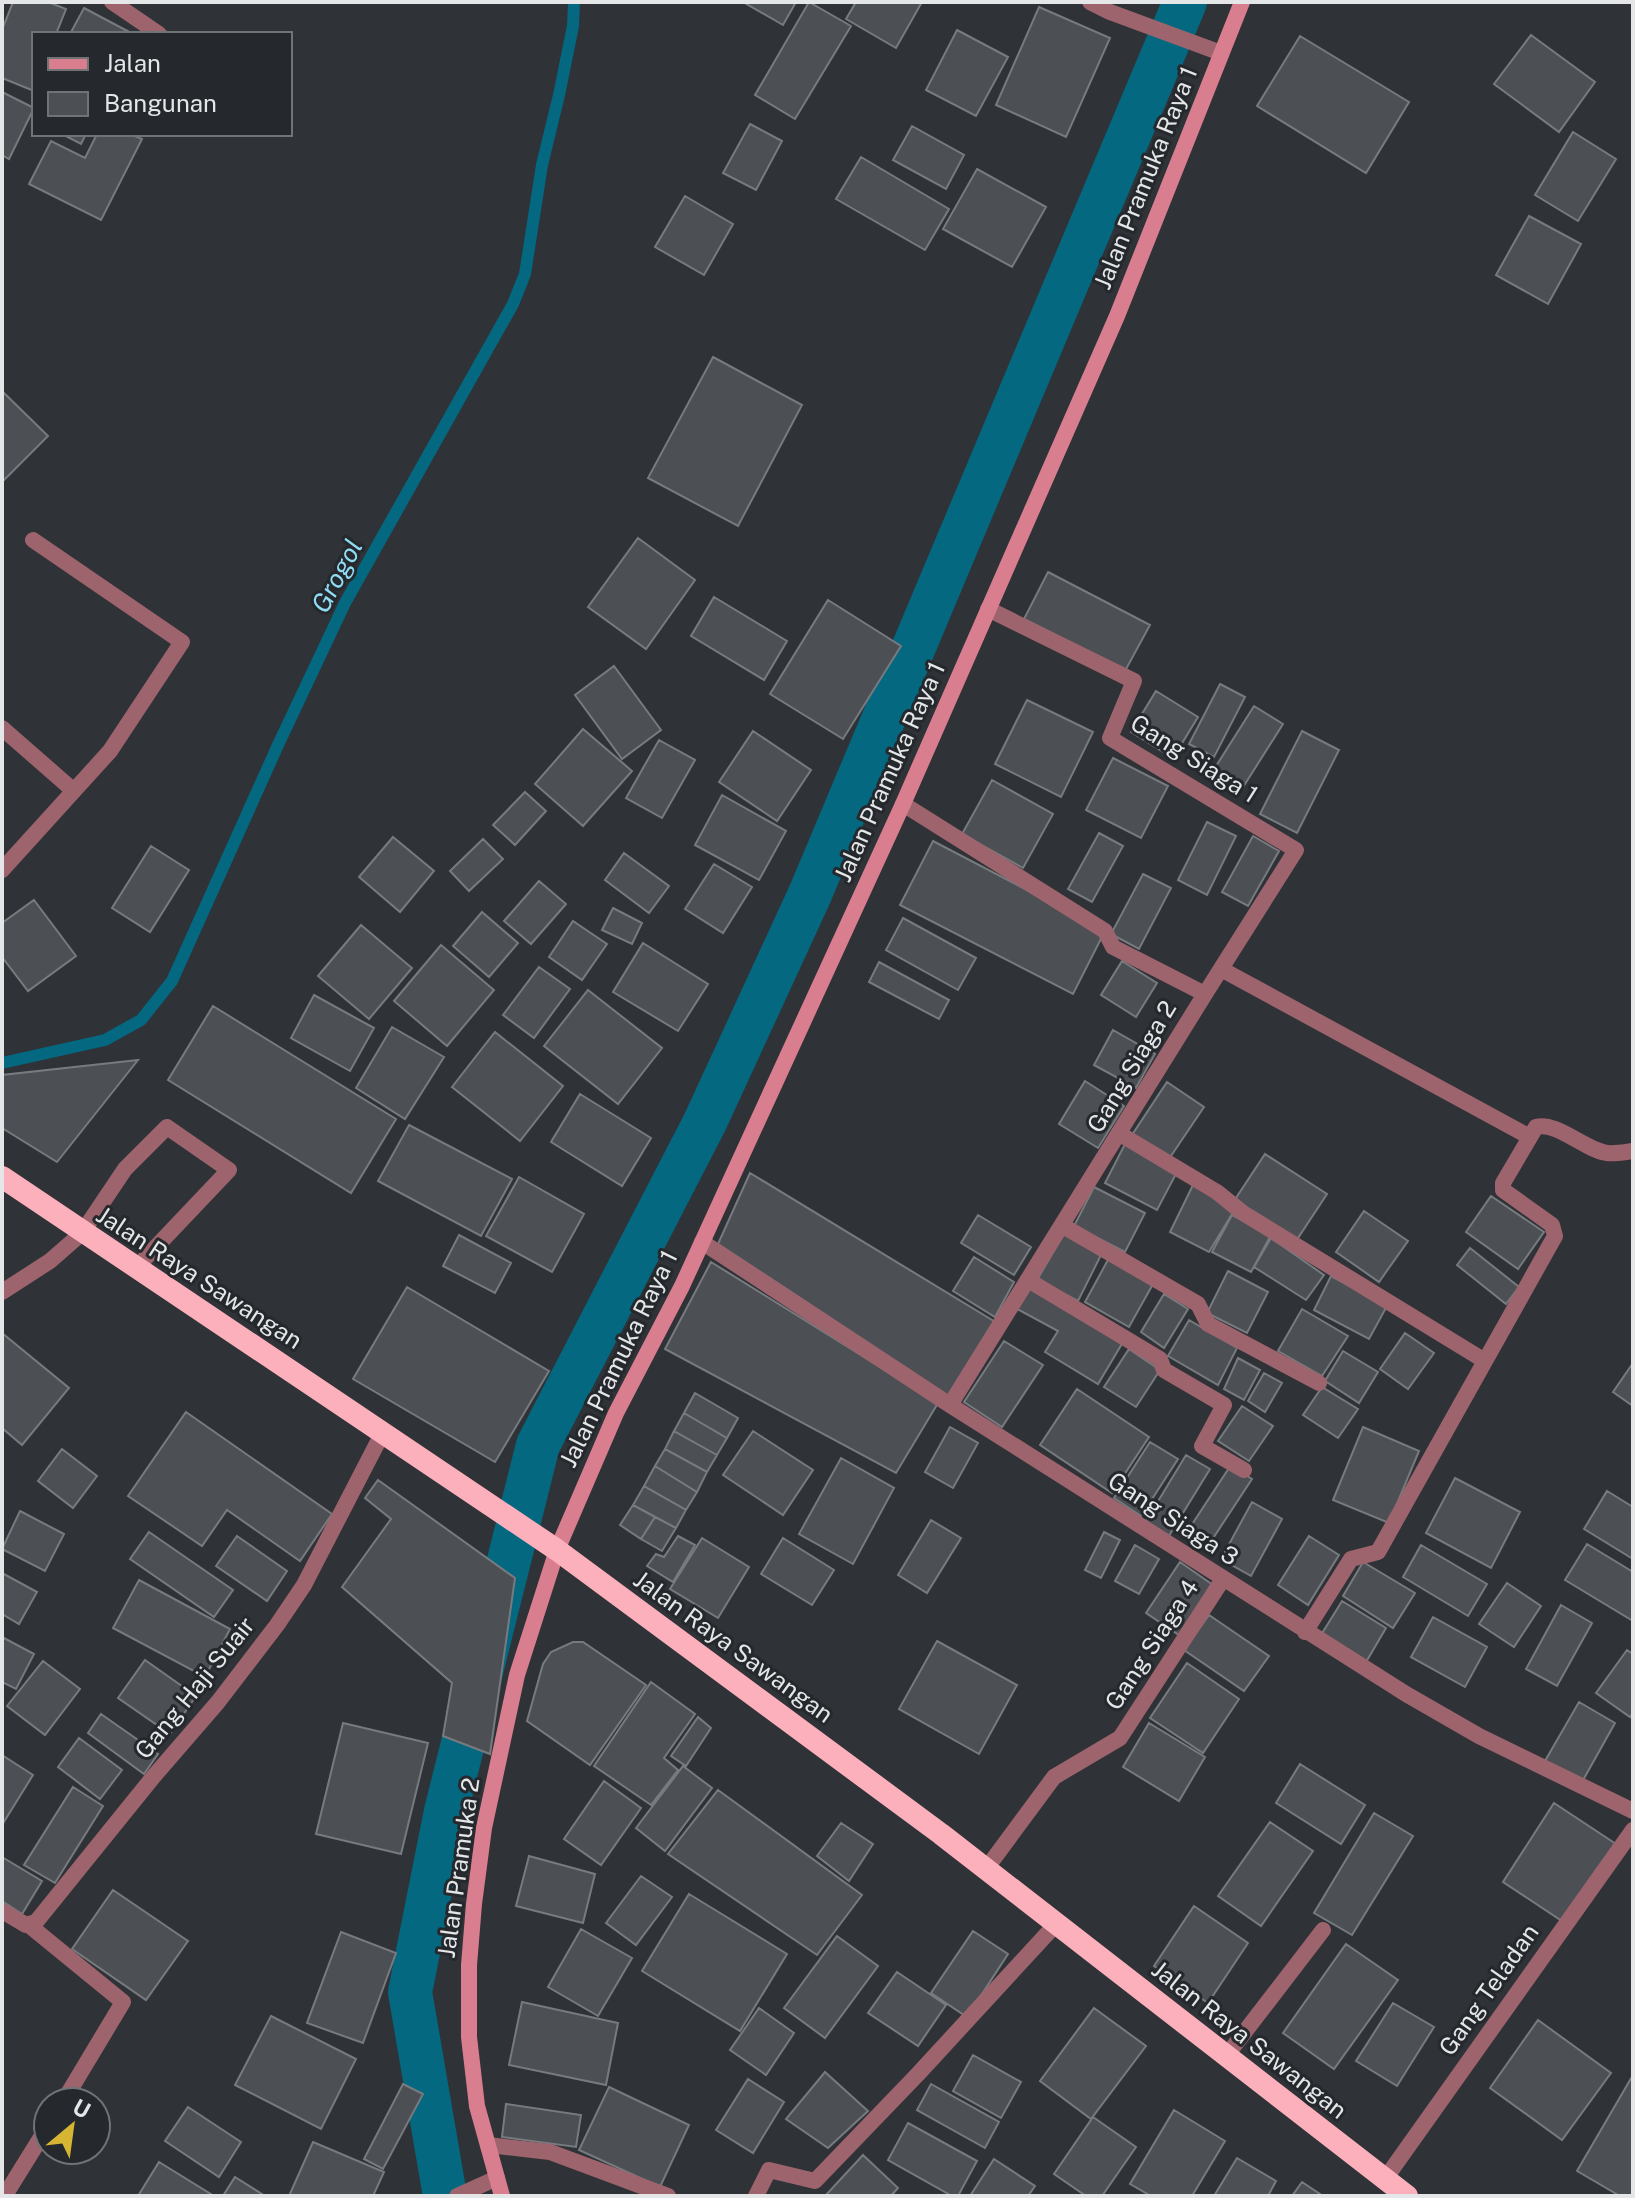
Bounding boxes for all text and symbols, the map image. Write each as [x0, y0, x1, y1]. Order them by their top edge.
legend [32, 32, 292, 136]
text: Jalan [104, 49, 161, 77]
street label: Jalan Pramuka Raya 1 [1088, 62, 1203, 293]
text: Bangunan [104, 89, 217, 117]
water label: Grogol [304, 534, 369, 618]
street label: Jalan Pramuka Raya 1 [828, 657, 950, 886]
street label: Gang Siaga 1 [1126, 708, 1263, 808]
street label: Gang Siaga 2 [1081, 996, 1181, 1137]
street label: Jalan Raya Sawangan [92, 1200, 308, 1354]
street label: Jalan Pramuka Raya 1 [553, 1246, 683, 1471]
street label: Gang Siaga 3 [1103, 1466, 1244, 1571]
street label: Jalan Raya Sawangan [629, 1565, 839, 1728]
street label: Gang Siaga 4 [1099, 1574, 1204, 1715]
street label: Gang Haji Suair [129, 1611, 260, 1764]
street label: Jalan Pramuka 2 [432, 1776, 485, 1960]
street label: Gang Teladan [1433, 1919, 1544, 2060]
street label: Jalan Raya Sawangan [1147, 1954, 1353, 2124]
north arrow [32, 2086, 112, 2166]
text: U [68, 2093, 95, 2124]

